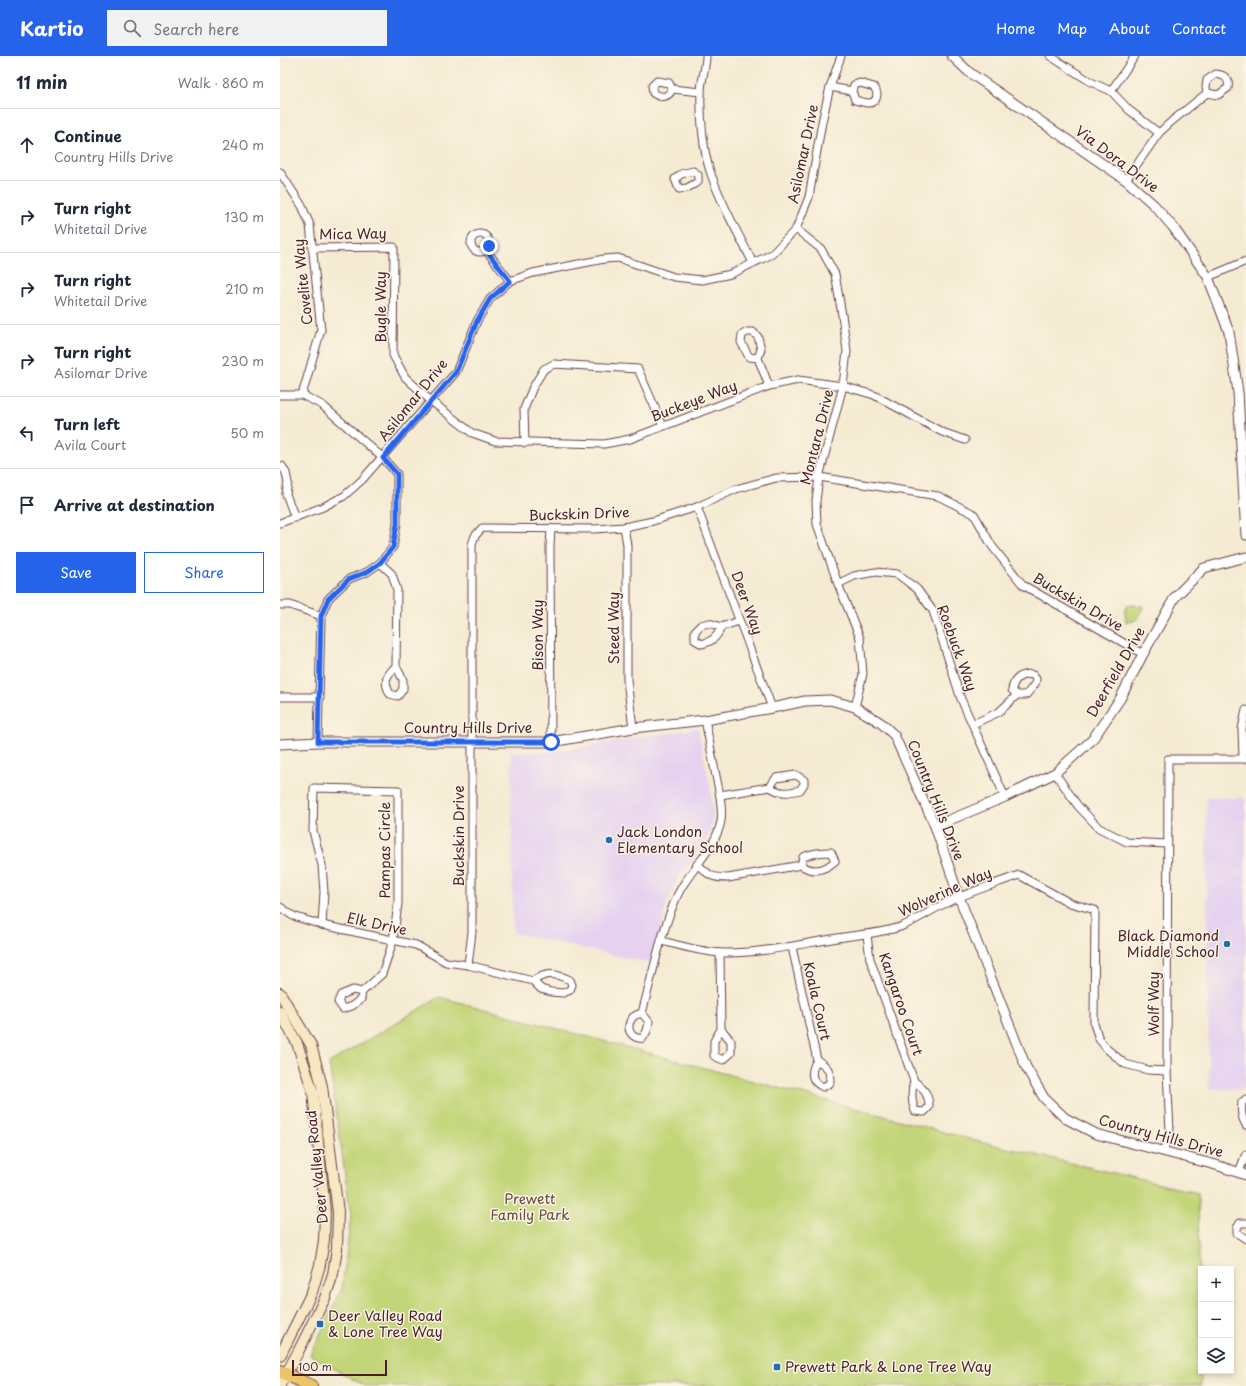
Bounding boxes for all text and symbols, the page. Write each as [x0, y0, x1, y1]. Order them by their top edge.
search box [107, 10, 387, 46]
text: Kartio [20, 14, 83, 42]
icon: search [121, 17, 143, 39]
text: Search here [153, 17, 239, 40]
text: Home [996, 18, 1035, 39]
text: Map [1057, 18, 1087, 39]
text: About [1109, 18, 1150, 39]
text: Contact [1172, 18, 1226, 39]
text: 11 min [16, 69, 68, 95]
text: Walk · 860 m [178, 73, 264, 92]
street label: Asilomar Drive [782, 102, 823, 205]
street label: Via Dora Drive [1071, 120, 1164, 197]
text: Continue [54, 124, 122, 147]
icon: ahead [16, 134, 38, 156]
text: 240 m [222, 135, 264, 154]
text: Country Hills Drive [54, 147, 173, 166]
text: Turn right [54, 196, 131, 219]
icon: right [16, 206, 38, 228]
text: 130 m [225, 207, 264, 226]
text: Whitetail Drive [54, 219, 147, 238]
street label: Mica Way [319, 222, 387, 245]
route end [480, 237, 498, 255]
street label: Covelite Way [288, 238, 317, 326]
text: Turn right [54, 268, 131, 291]
street label: Bugle Way [370, 271, 391, 343]
icon: right [16, 278, 38, 300]
text: 210 m [225, 279, 264, 298]
text: Whitetail Drive [54, 291, 147, 310]
text: Turn right [54, 340, 131, 363]
icon: right [16, 350, 38, 372]
text: 230 m [222, 351, 264, 370]
street label: Asilomar Drive [373, 354, 452, 445]
text: Asilomar Drive [54, 363, 147, 382]
street label: Buckeye Way [648, 374, 740, 427]
street label: Montara Drive [794, 386, 839, 487]
text: Turn left [54, 412, 120, 435]
icon: left [16, 422, 38, 444]
text: 50 m [230, 423, 264, 442]
text: Avila Court [54, 435, 126, 454]
text: Arrive at destination [54, 493, 215, 516]
icon: arrive [16, 494, 38, 516]
street label: Buckskin Drive [528, 501, 630, 526]
button: Save [16, 552, 136, 593]
button: Share [144, 552, 264, 593]
street label: Buckskin Drive [1029, 567, 1127, 636]
street label: Deer Way [726, 568, 769, 638]
street label: Steed Way [603, 592, 624, 664]
street label: Bison Way [527, 600, 548, 670]
street label: Roebuck Way [932, 602, 983, 694]
street label: Deerfield Drive [1081, 623, 1150, 721]
street label: Country Hills Drive [404, 717, 532, 738]
route start [542, 733, 560, 751]
street label: Country Hills Drive [903, 736, 970, 863]
street label: Buckskin Drive [448, 785, 469, 887]
street label: Pampas Circle [374, 801, 395, 899]
place label: Jack London Elementary School [617, 821, 743, 858]
marker: Jack London Elementary School [604, 835, 614, 845]
street label: Wolverine Way [895, 862, 995, 922]
street label: Elk Drive [345, 907, 409, 940]
place label: Black Diamond Middle School [1117, 925, 1219, 962]
marker: Black Diamond Middle School [1222, 939, 1232, 949]
street label: Kangaroo Court [874, 949, 929, 1058]
street label: Koala Court [798, 959, 837, 1043]
street label: Wolf Way [1143, 971, 1164, 1037]
street label: Deer Valley Road [300, 1109, 333, 1225]
street label: Country Hills Drive [1096, 1109, 1226, 1162]
park label: Prewett Family Park [490, 1188, 570, 1225]
map controls [1198, 1266, 1234, 1374]
button: + [1198, 1266, 1234, 1302]
button: − [1198, 1302, 1234, 1338]
place label: Deer Valley Road & Lone Tree Way [328, 1305, 443, 1342]
marker: Deer Valley Road & Lone Tree Way [315, 1319, 325, 1329]
button: layers [1198, 1338, 1234, 1374]
place label: Prewett Park & Lone Tree Way [785, 1356, 992, 1377]
scale bar [292, 1358, 387, 1377]
text: 100 m [298, 1358, 332, 1375]
marker: Prewett Park & Lone Tree Way [772, 1362, 782, 1372]

